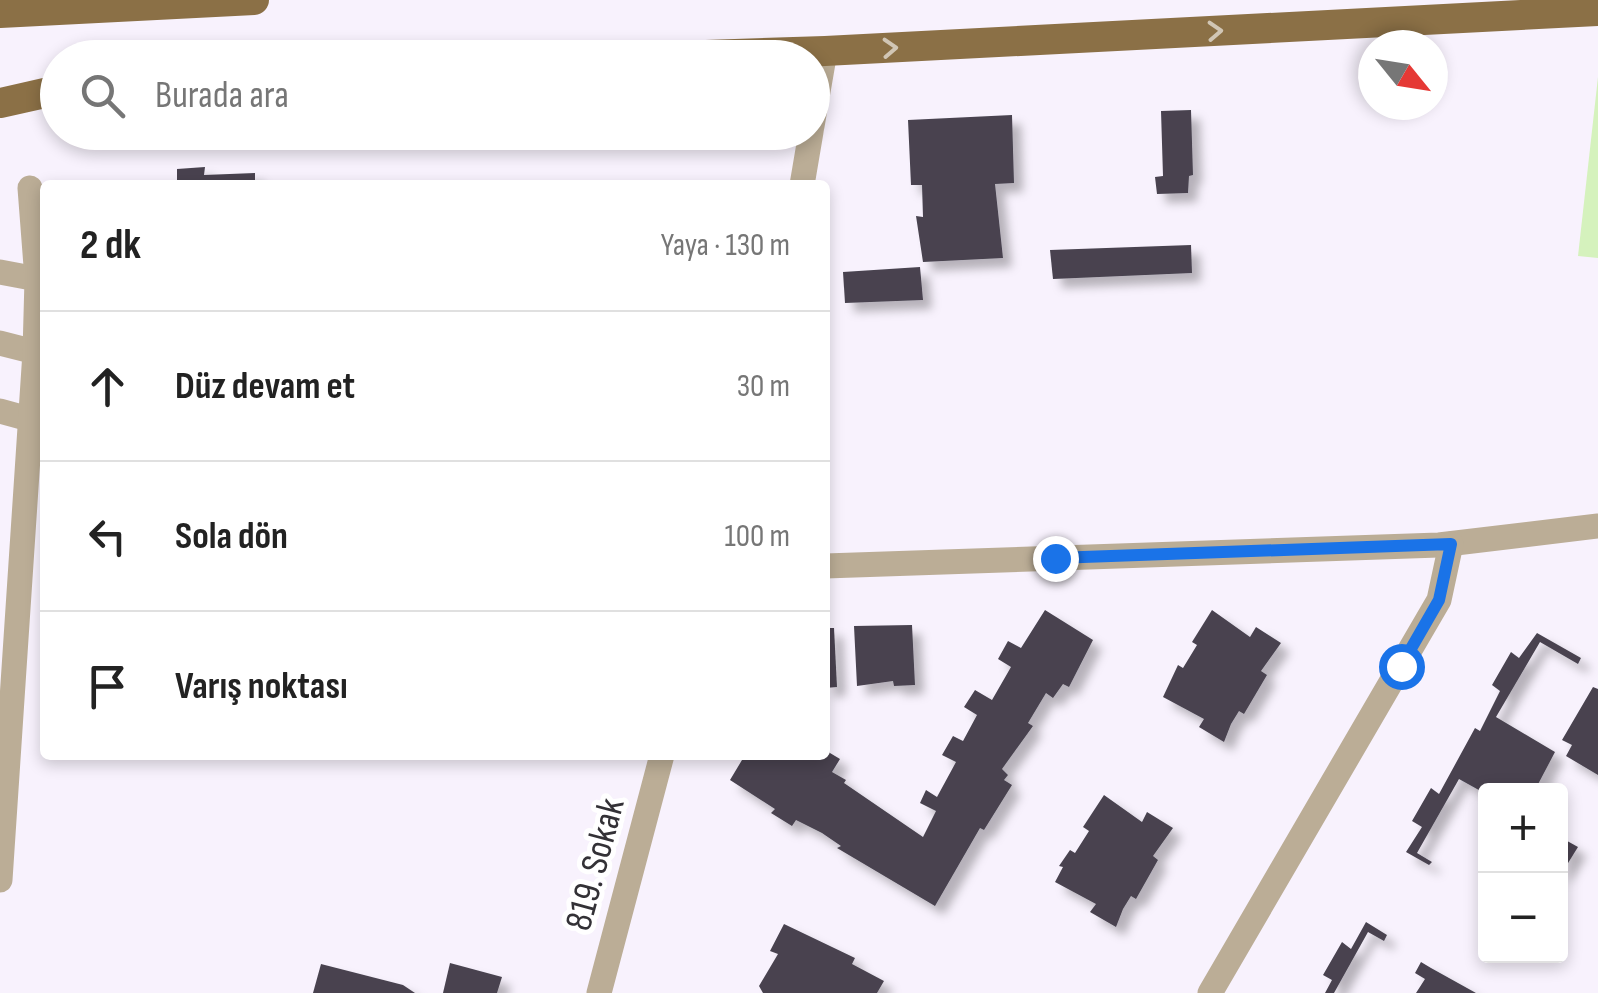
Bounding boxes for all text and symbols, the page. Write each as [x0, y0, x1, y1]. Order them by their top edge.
one-way arrow [1207, 21, 1223, 42]
north arrow [1358, 30, 1448, 120]
one-way arrow [883, 38, 899, 59]
search box [40, 40, 830, 150]
icon: search [75, 68, 130, 123]
text: Burada ara [155, 73, 289, 118]
text: 2 dk [80, 220, 141, 271]
text: Yaya · 130 m [661, 226, 790, 265]
icon: ahead [80, 359, 135, 414]
text: Düz devam et [175, 364, 355, 409]
text: 30 m [737, 367, 790, 406]
icon: left [80, 509, 135, 564]
text: Sola dön [175, 514, 288, 559]
text: 100 m [725, 517, 790, 556]
route end [1033, 536, 1079, 582]
route start [1379, 644, 1425, 690]
icon: arrive [80, 659, 135, 714]
text: Varış noktası [175, 664, 348, 709]
map controls [1478, 783, 1568, 963]
button: + [1478, 783, 1568, 873]
street label: 819. Sokak [556, 793, 635, 935]
button: − [1478, 873, 1568, 963]

